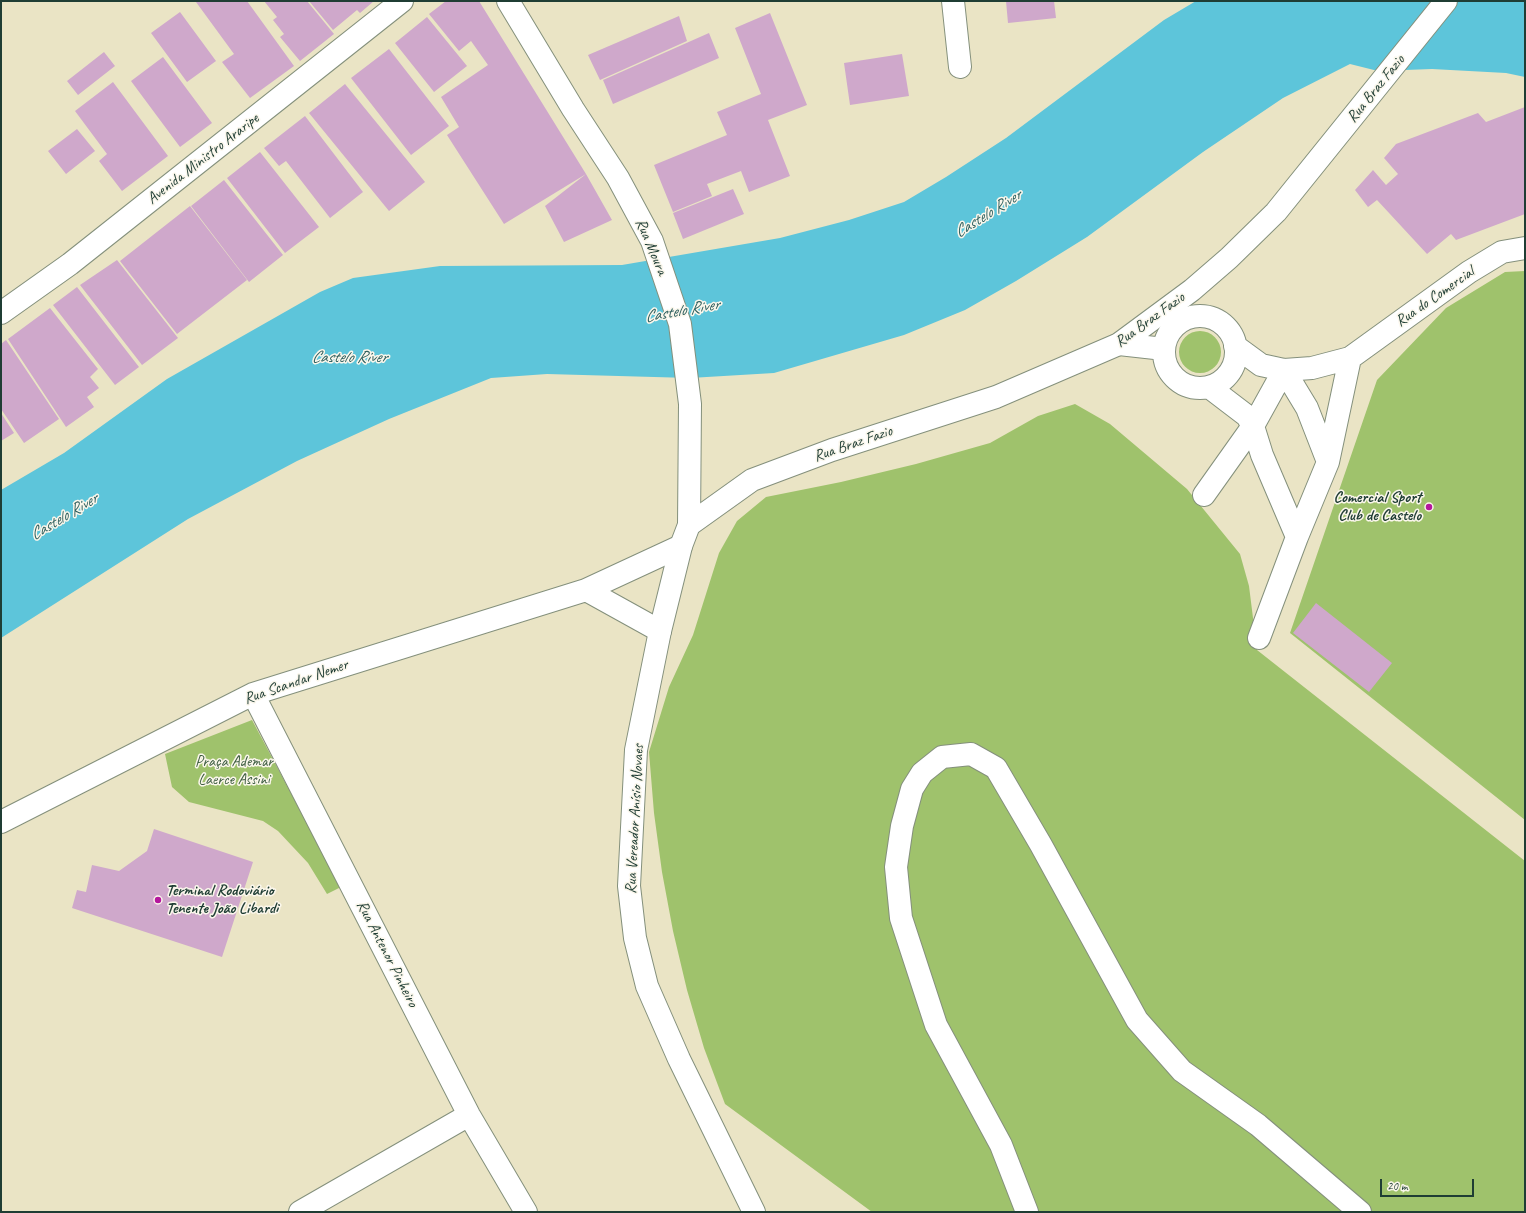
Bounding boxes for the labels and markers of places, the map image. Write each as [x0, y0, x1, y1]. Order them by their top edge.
place label: Comercial Sport Club de Castelo [1333, 488, 1421, 526]
marker: Comercial Sport Club de Castelo [1424, 502, 1434, 512]
place label: Terminal Rodoviário Tenente João Libardi [166, 881, 278, 919]
marker: Terminal Rodoviário Tenente João Libardi [153, 895, 163, 905]

